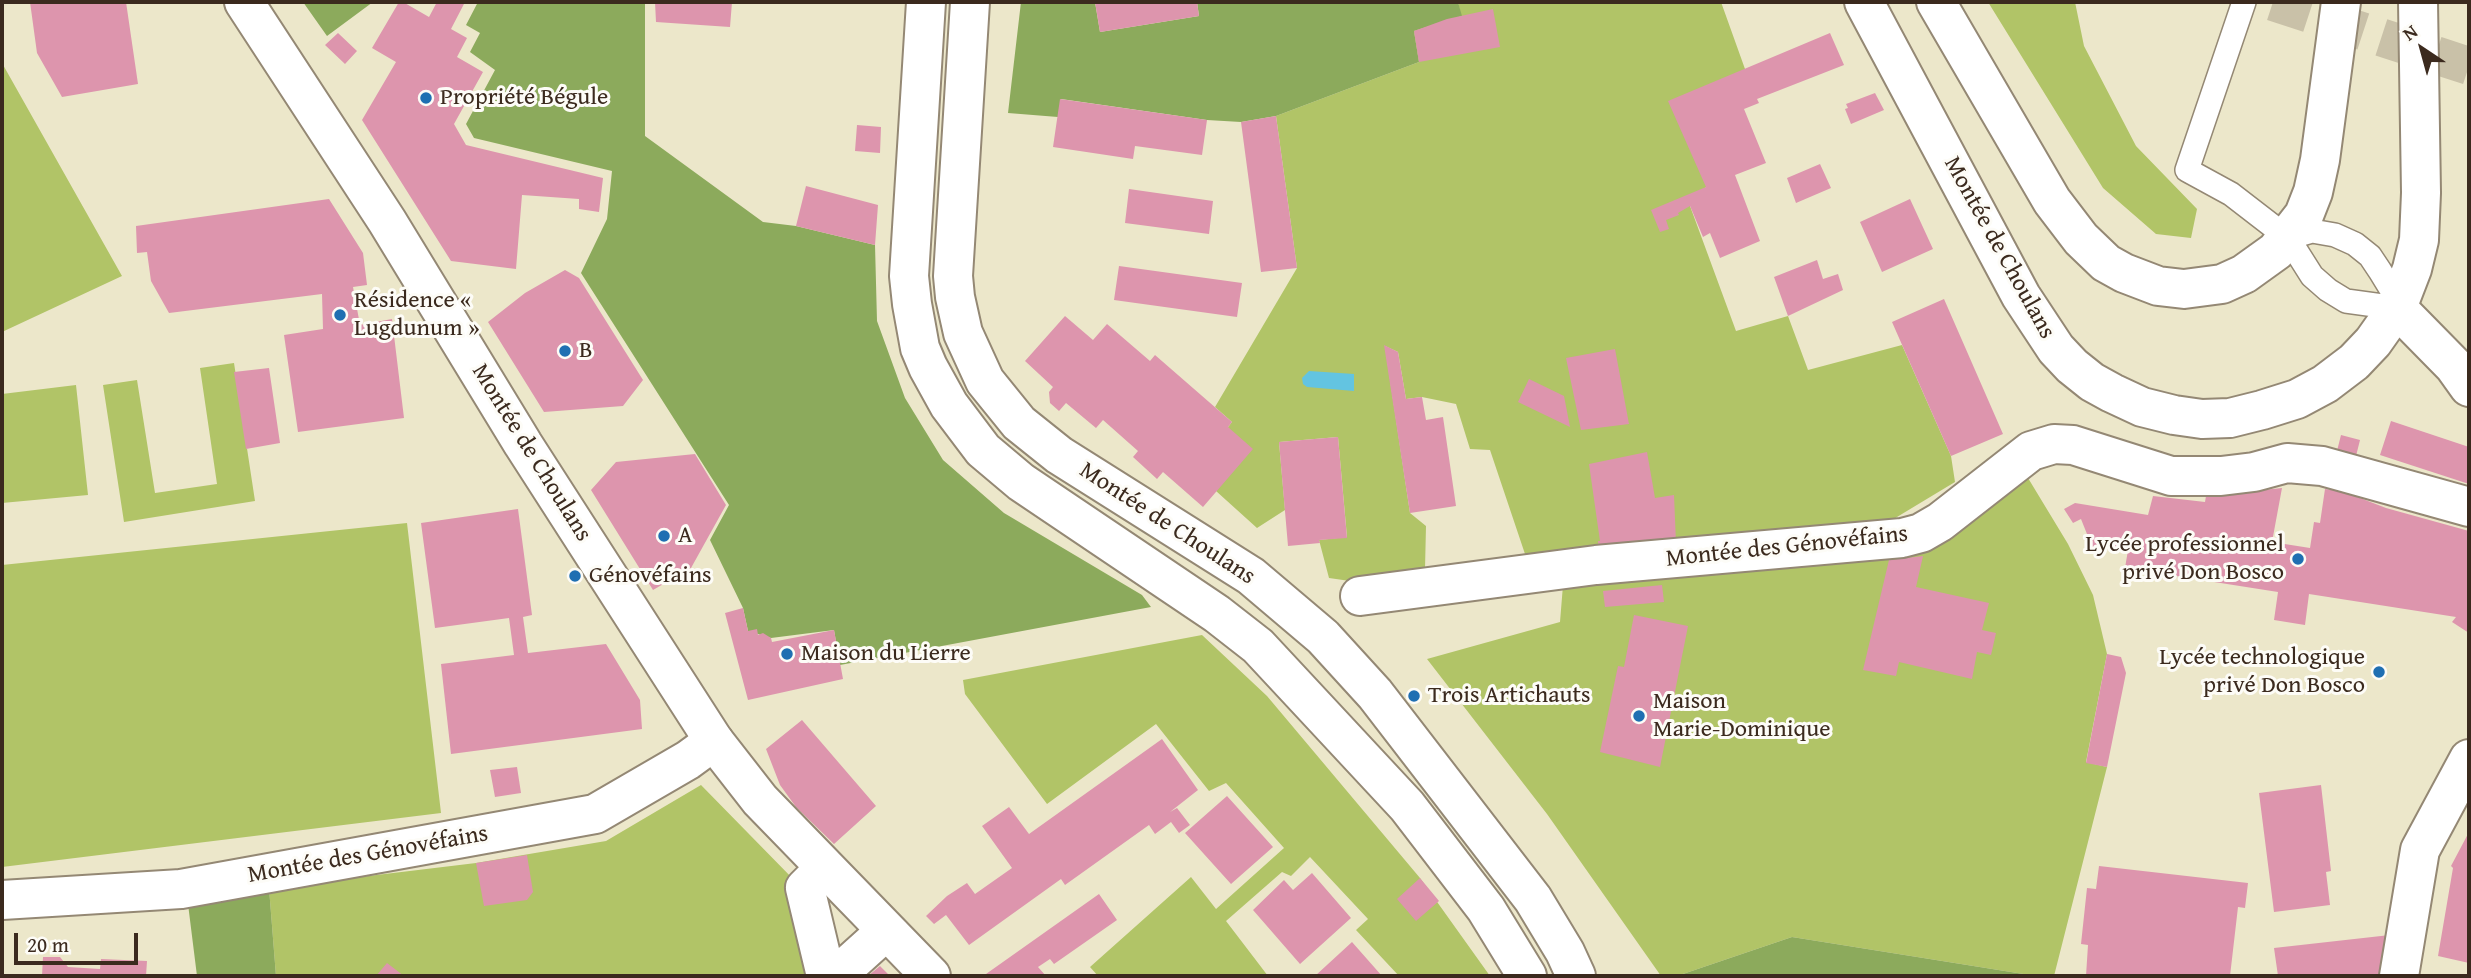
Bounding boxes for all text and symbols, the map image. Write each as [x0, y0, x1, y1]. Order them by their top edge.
north arrow [2387, 14, 2457, 84]
text: N [2396, 17, 2423, 47]
place label: Propriété Bégule [440, 84, 608, 112]
marker: Propriété Bégule [418, 90, 434, 106]
street label: Montée de Choulans [1937, 152, 2061, 344]
place label: Résidence « Lugdunum » [354, 287, 480, 343]
marker: Résidence « Lugdunum » [332, 307, 348, 323]
place label: B [579, 337, 593, 365]
marker: B [557, 343, 573, 359]
street label: Montée de Choulans [465, 359, 597, 547]
street label: Montée de Choulans [1074, 456, 1260, 592]
street label: Montée des Génovéfains [1665, 520, 1909, 574]
place label: A [678, 522, 693, 550]
marker: A [656, 528, 672, 544]
place label: Lycée professionnel privé Don Bosco [2085, 531, 2284, 587]
marker: Lycée professionnel privé Don Bosco [2290, 551, 2306, 567]
place label: Génovéfains [589, 562, 712, 590]
marker: Génovéfains [567, 568, 583, 584]
place label: Maison du Lierre [801, 640, 971, 668]
place label: Lycée technologique privé Don Bosco [2159, 644, 2365, 700]
marker: Maison du Lierre [779, 646, 795, 662]
marker: Lycée technologique privé Don Bosco [2371, 664, 2387, 680]
place label: Trois Artichauts [1428, 682, 1591, 710]
marker: Trois Artichauts [1406, 688, 1422, 704]
place label: Maison Marie-Dominique [1653, 688, 1830, 744]
marker: Maison Marie-Dominique [1631, 708, 1647, 724]
street label: Montée des Génovéfains [246, 820, 490, 890]
scale bar [18, 918, 142, 962]
text: 20 m [27, 929, 69, 960]

